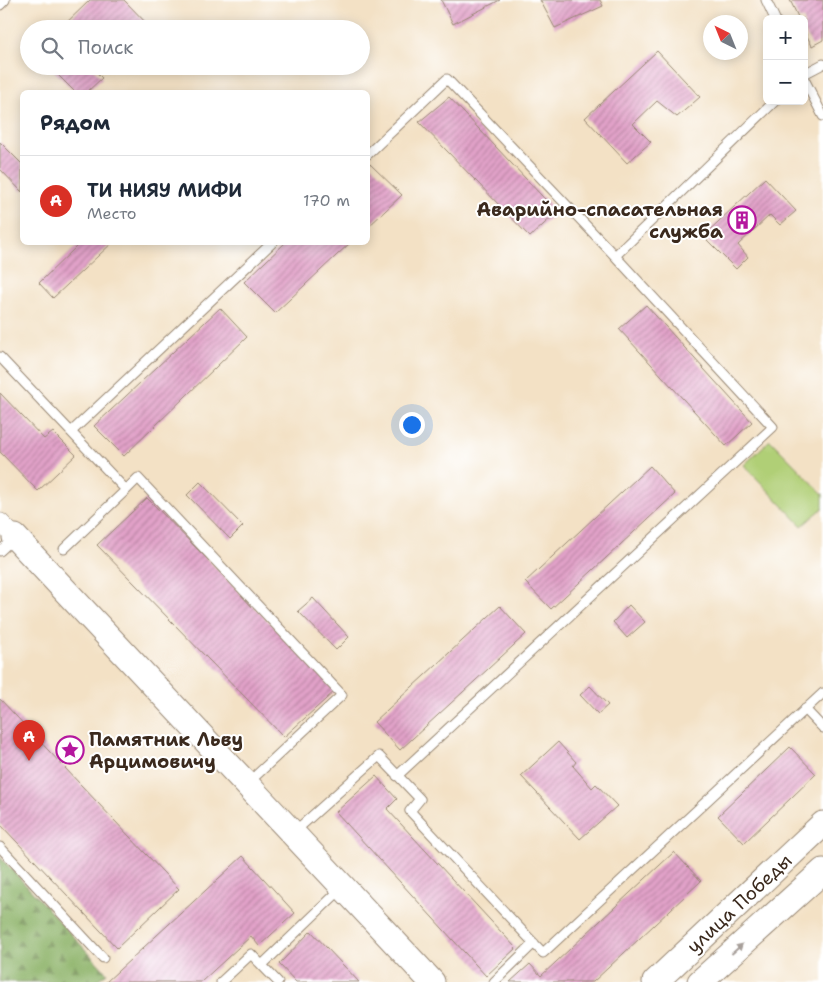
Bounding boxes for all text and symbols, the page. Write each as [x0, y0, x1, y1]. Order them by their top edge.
north arrow [703, 15, 748, 60]
map controls [763, 15, 808, 105]
button: + [763, 15, 808, 60]
search box [20, 20, 370, 75]
icon: search [38, 34, 66, 62]
text: Поиск [78, 35, 133, 60]
button: − [763, 60, 808, 105]
text: Рядом [40, 109, 110, 137]
text: ТИ НИЯУ МИФИ [87, 178, 242, 203]
text: A [50, 190, 62, 211]
text: 170 m [303, 190, 350, 211]
place label: Аварийно-спасательная служба [476, 197, 723, 244]
text: Место [87, 203, 137, 224]
building icon: Аварийно-спасательная служба [727, 205, 757, 235]
your location [399, 412, 425, 438]
pin: A [13, 720, 45, 761]
place label: Памятник Льву Арцимовичу [89, 727, 243, 774]
place icon: Памятник Льву Арцимовичу [55, 735, 85, 765]
street label: улица Победы [681, 848, 797, 959]
one-way arrow [730, 943, 742, 955]

